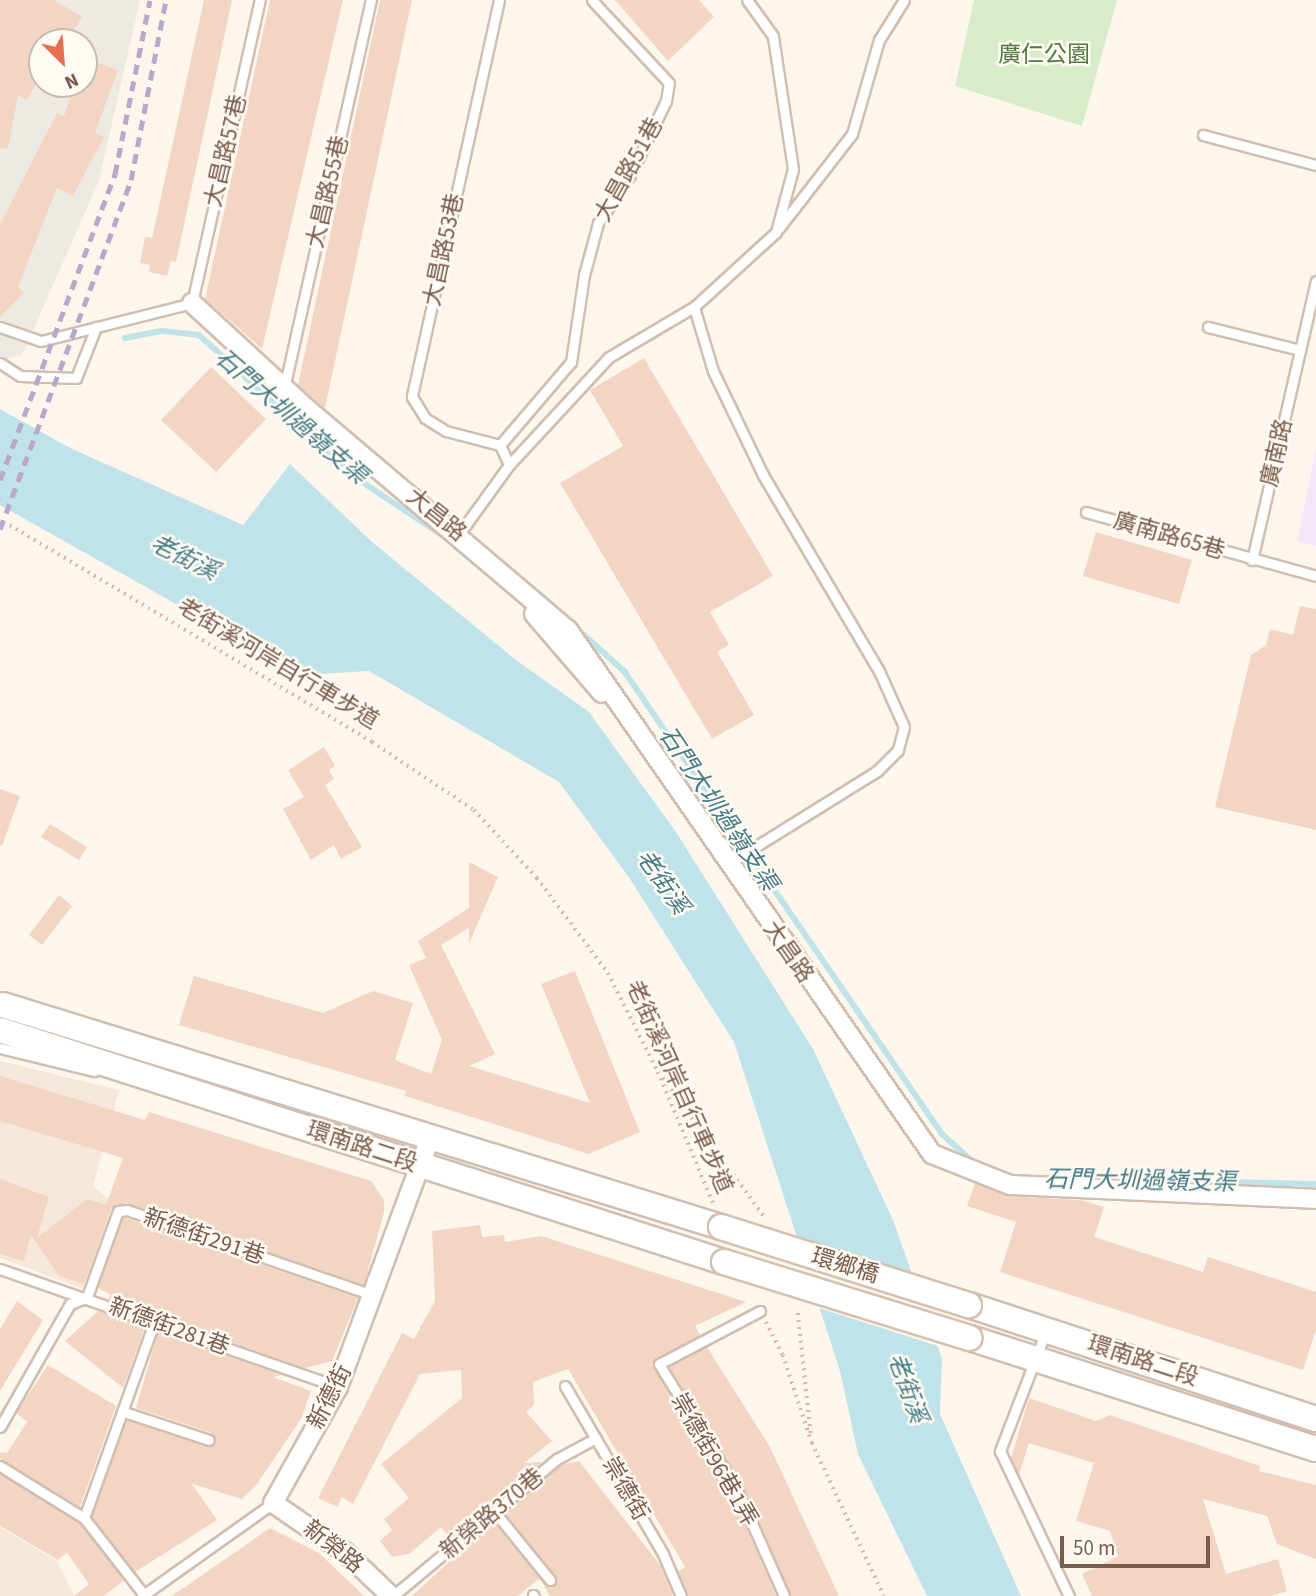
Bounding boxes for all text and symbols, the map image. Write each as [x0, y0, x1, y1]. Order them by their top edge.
north arrow [28, 28, 98, 98]
park label: 廣仁公園 [998, 41, 1090, 69]
text: N [60, 66, 83, 96]
street label: 大昌路57巷 [200, 92, 252, 210]
street label: 大昌路51巷 [589, 113, 669, 227]
street label: 大昌路55巷 [302, 133, 354, 251]
street label: 大昌路53巷 [419, 191, 469, 309]
water label: 石門大圳過嶺支渠 [209, 343, 373, 491]
street label: 廣南路 [1256, 416, 1298, 490]
street label: 大昌路 [401, 483, 471, 547]
street label: 廣南路65巷 [1110, 507, 1228, 565]
water label: 老街溪 [145, 529, 223, 587]
street label: 老街溪河岸自行車步道 [172, 593, 384, 735]
water label: 石門大圳過嶺支渠 [652, 721, 784, 897]
water label: 老街溪 [630, 844, 694, 920]
street label: 大昌路 [757, 916, 819, 988]
street label: 老街溪河岸自行車步道 [620, 976, 738, 1198]
street label: 環南路二段 [303, 1116, 421, 1178]
water label: 石門大圳過嶺支渠 [1044, 1165, 1236, 1197]
street label: 新德街291巷 [140, 1203, 268, 1271]
street label: 環鄉橋 [808, 1243, 882, 1289]
street label: 新德街281巷 [105, 1292, 233, 1362]
street label: 環南路二段 [1084, 1330, 1202, 1392]
water label: 老街溪 [881, 1349, 933, 1427]
street label: 新德街 [302, 1360, 358, 1434]
street label: 崇德街96巷1弄 [665, 1388, 763, 1532]
street label: 崇德街 [596, 1452, 654, 1526]
street label: 新榮路370巷 [435, 1463, 549, 1565]
street label: 新榮路 [297, 1515, 369, 1579]
scale bar [1064, 1522, 1214, 1566]
text: 50 m [1073, 1533, 1115, 1563]

